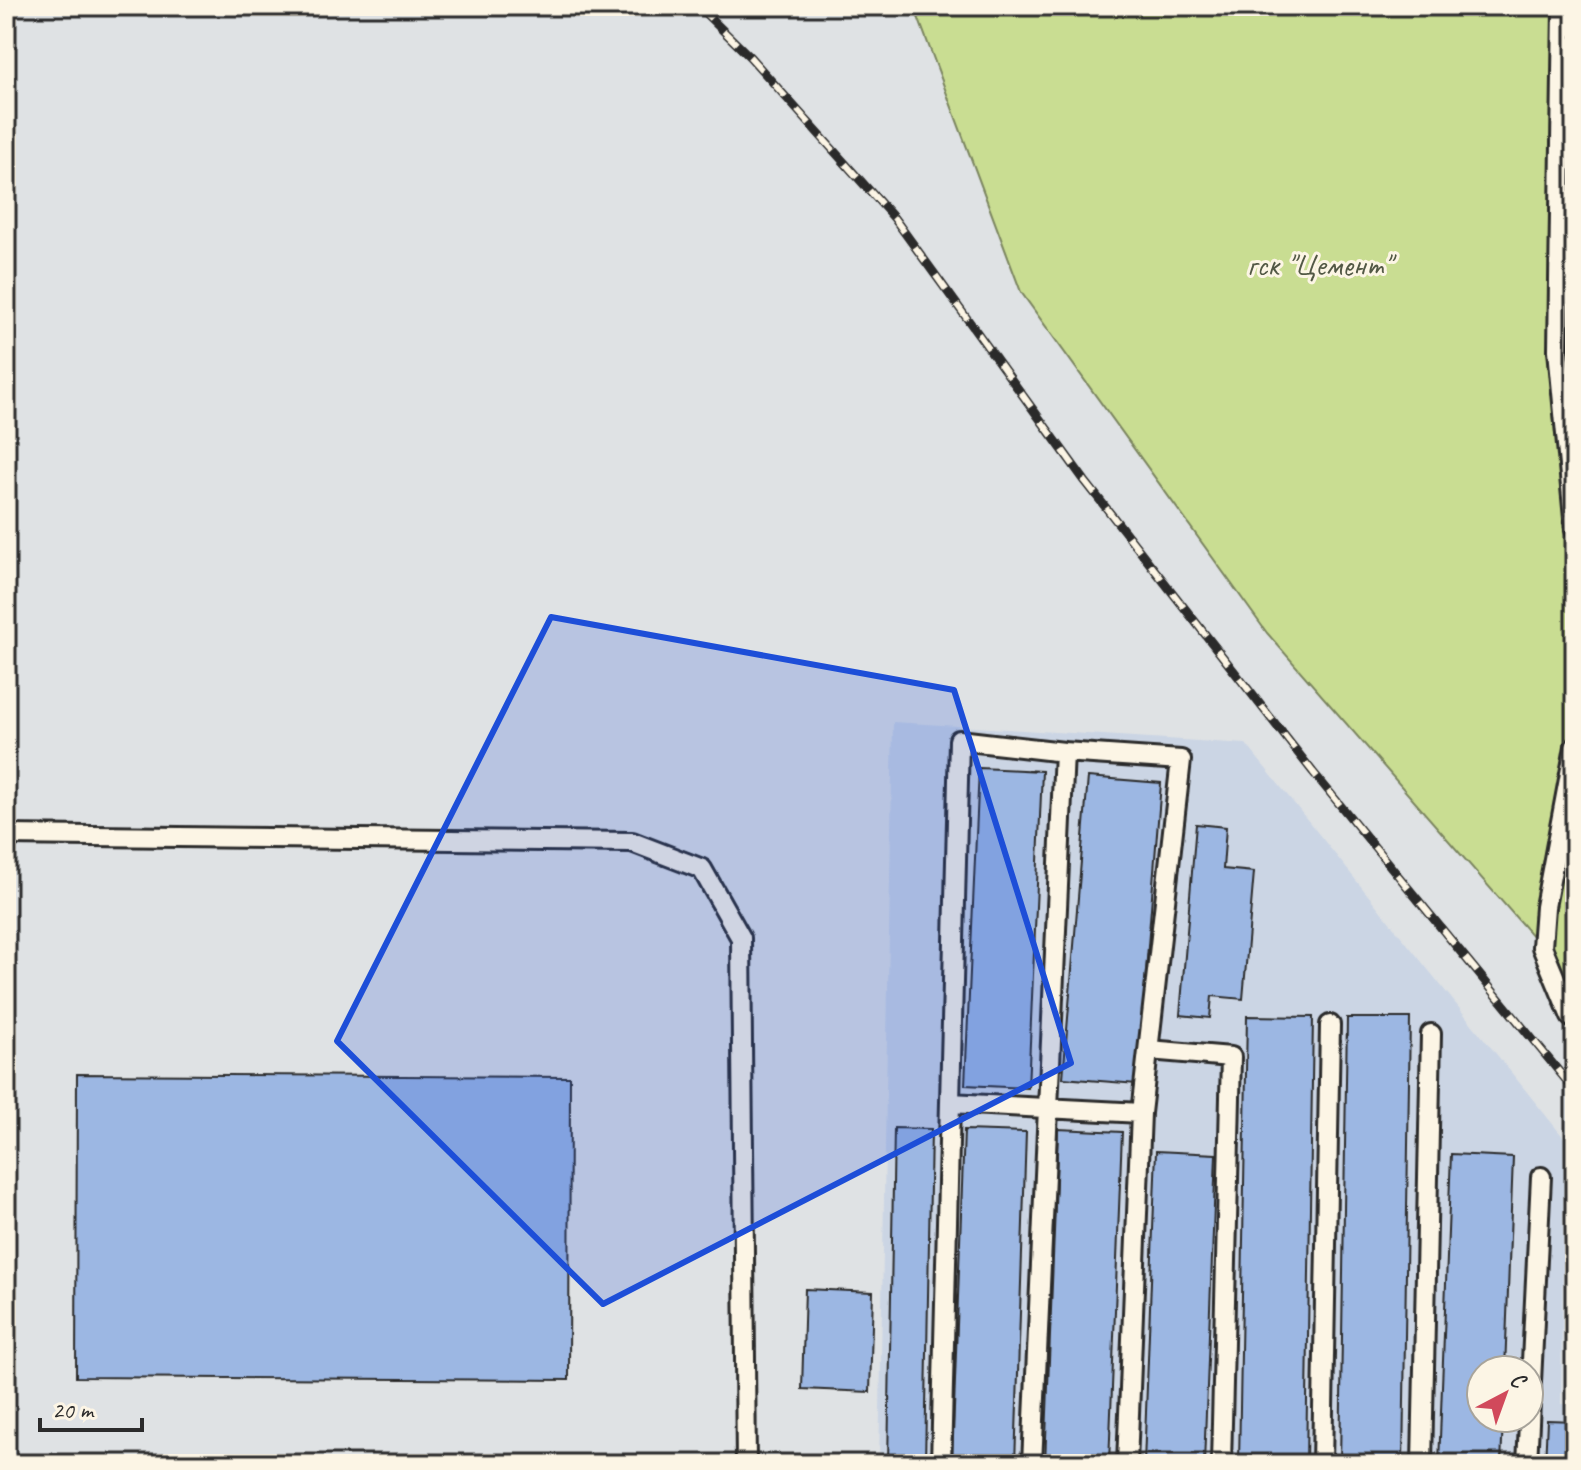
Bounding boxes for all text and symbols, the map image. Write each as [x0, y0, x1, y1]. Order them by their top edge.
park label: гск "Цемент" [1247, 244, 1397, 285]
north arrow [1465, 1354, 1545, 1434]
text: С [1504, 1366, 1533, 1396]
scale bar [40, 1382, 142, 1432]
text: 20 m [52, 1395, 95, 1425]

